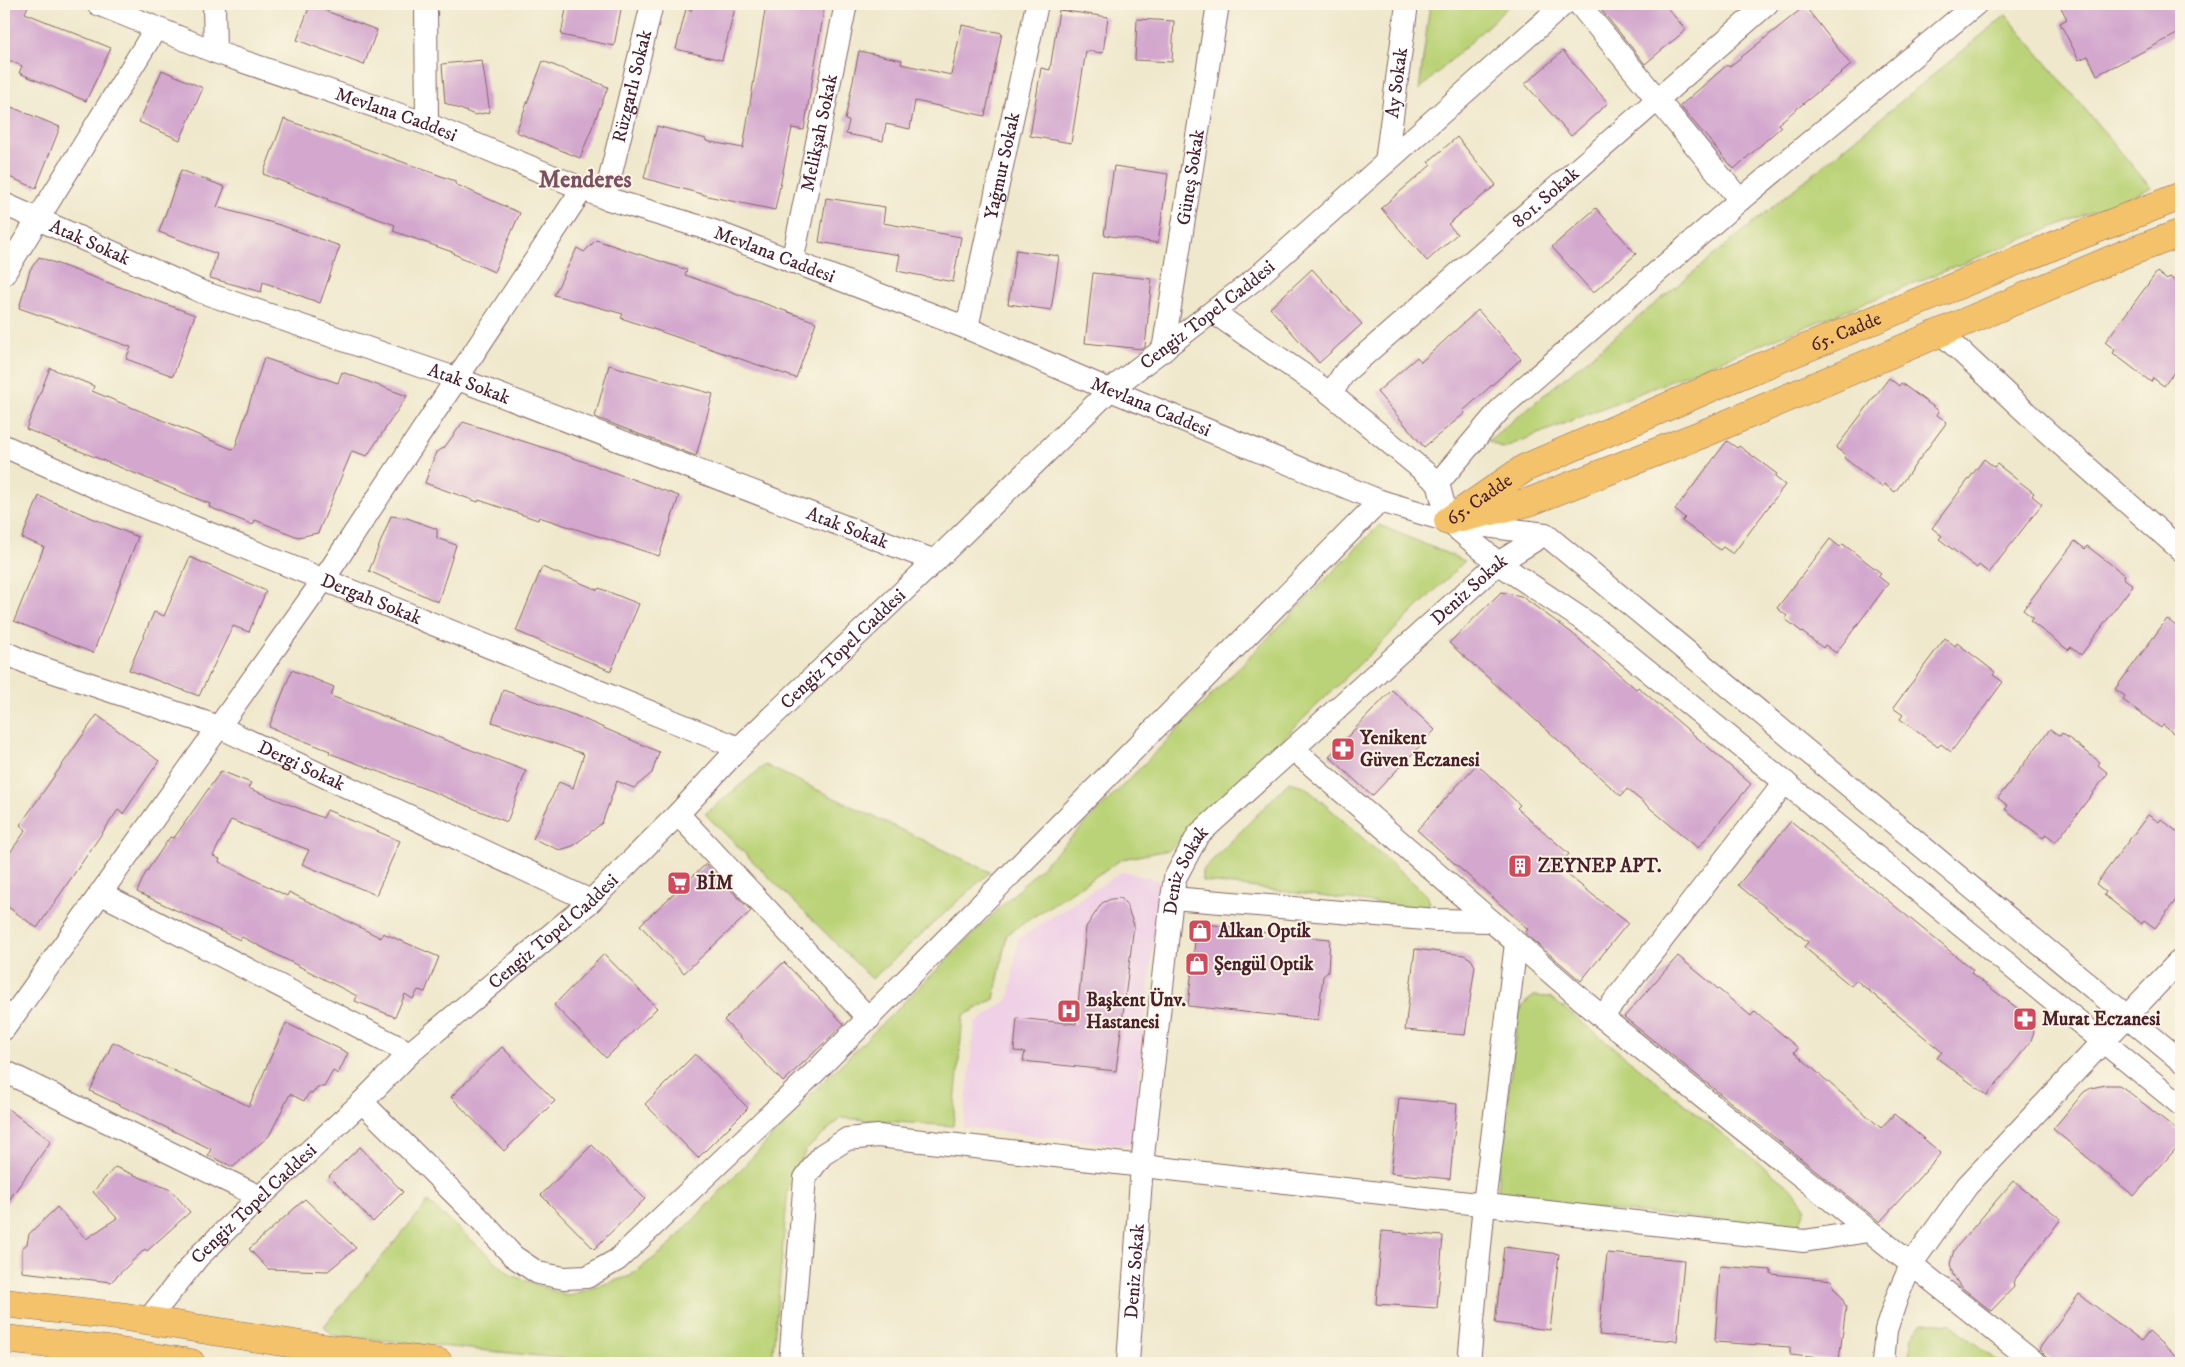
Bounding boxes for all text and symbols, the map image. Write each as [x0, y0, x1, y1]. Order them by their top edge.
street label: Rüzgarlı Sokak [607, 27, 657, 145]
street label: Ay Sokak [1380, 45, 1413, 119]
street label: Melikşah Sokak [796, 71, 843, 194]
street label: Mevlana Caddesi [332, 82, 461, 147]
street label: Yağmur Sokak [979, 110, 1025, 221]
street label: Güneş Sokak [1172, 127, 1210, 227]
street label: 801. Sokak [1507, 162, 1584, 233]
district label: Menderes [539, 165, 631, 195]
street label: Atak Sokak [46, 214, 134, 270]
street label: Mevlana Caddesi [711, 221, 838, 288]
street label: Cengiz Topel Caddesi [1135, 255, 1280, 374]
street label: 65. Cadde [1807, 307, 1885, 357]
street label: Atak Sokak [425, 358, 514, 410]
street label: Mevlana Caddesi [1087, 372, 1214, 442]
street label: 65. Cadde [1442, 469, 1517, 530]
street label: Atak Sokak [803, 502, 892, 554]
street label: Deniz Sokak [1426, 548, 1512, 630]
street label: Dergah Sokak [318, 568, 426, 630]
street label: Cengiz Topel Caddesi [775, 584, 910, 714]
place label: Yenikent Güven Eczanesi [1359, 727, 1480, 772]
street label: Dergi Sokak [254, 735, 349, 796]
pharmacy icon: Yenikent Güven Eczanesi [1330, 736, 1356, 762]
street label: Deniz Sokak [1159, 820, 1213, 916]
building icon: ZEYNEP APT. [1507, 853, 1533, 879]
place label: ZEYNEP APT. [1538, 855, 1662, 878]
street label: Cengiz Topel Caddesi [483, 869, 623, 994]
supermarket icon: BİM [666, 870, 692, 896]
place label: BİM [696, 870, 733, 895]
shop icon: Alkan Optik [1187, 918, 1213, 944]
place label: Alkan Optik [1217, 920, 1311, 943]
shop icon: Şengül Optik [1184, 951, 1210, 977]
place label: Şengül Optik [1214, 953, 1314, 976]
place label: Başkent Ünv. Hastanesi [1086, 987, 1187, 1034]
hospital icon: Başkent Ünv. Hastanesi [1056, 998, 1082, 1024]
pharmacy icon: Murat Eczanesi [2012, 1006, 2038, 1032]
place label: Murat Eczanesi [2042, 1008, 2161, 1031]
street label: Cengiz Topel Caddesi [186, 1139, 321, 1268]
street label: Deniz Sokak [1120, 1222, 1149, 1320]

